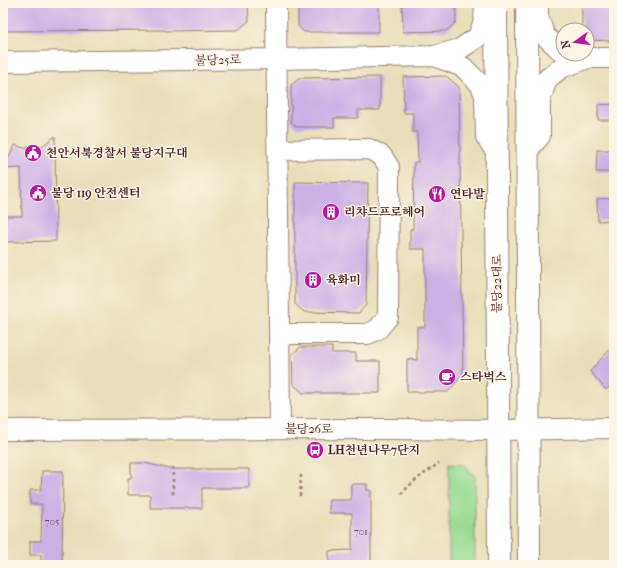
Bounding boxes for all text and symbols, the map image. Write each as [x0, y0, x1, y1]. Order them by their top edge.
north arrow [555, 22, 595, 62]
text: N [558, 38, 573, 50]
street label: 불당25로 [195, 53, 242, 67]
public building icon: 천안서북경찰서 불당지구대 [23, 143, 43, 163]
place label: 천안서북경찰서 불당지구대 [46, 146, 188, 160]
public building icon: 불당 119 안전센터 [28, 183, 48, 203]
restaurant icon: 연타발 [427, 184, 447, 204]
place label: 불당 119 안전센터 [51, 186, 141, 201]
place label: 연타발 [450, 187, 485, 201]
building icon: 리챠드프로헤어 [321, 202, 341, 222]
place label: 리챠드프로헤어 [344, 205, 425, 219]
street label: 불당22대로 [490, 254, 504, 313]
building icon: 육화미 [303, 270, 323, 290]
place label: 육화미 [326, 273, 361, 287]
cafe icon: 스타벅스 [437, 367, 457, 387]
place label: 스타벅스 [460, 370, 507, 384]
street label: 불당26로 [285, 422, 333, 436]
bus stop icon: LH천년나무7단지 [305, 440, 325, 460]
place label: LH천년나무7단지 [328, 443, 420, 457]
house number: 705 [45, 516, 59, 528]
house number: 701 [354, 526, 368, 538]

